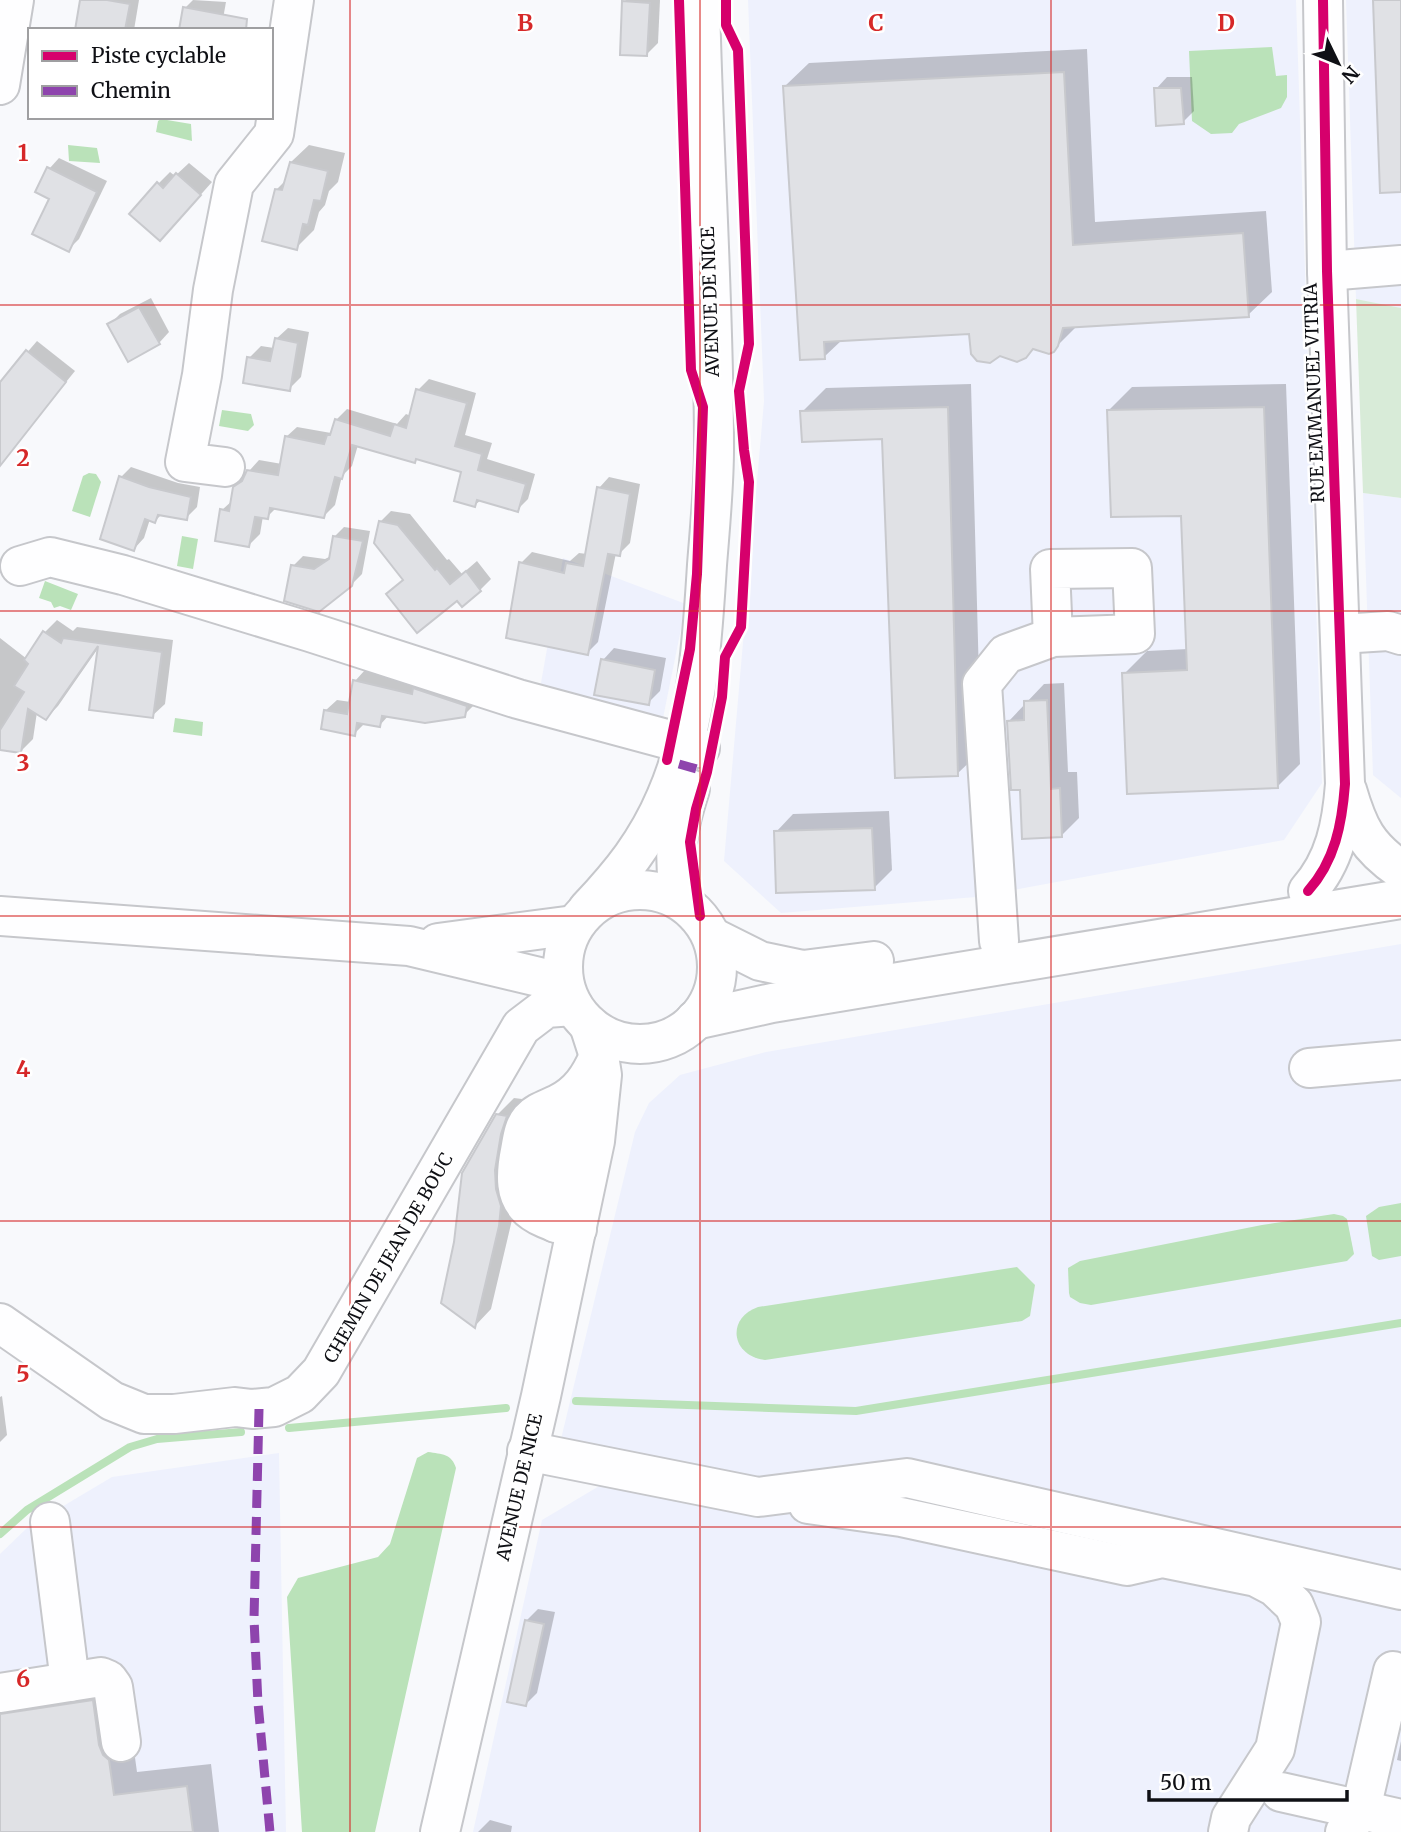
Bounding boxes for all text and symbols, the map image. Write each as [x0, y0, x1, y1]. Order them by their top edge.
text: B [517, 8, 533, 37]
text: C [868, 8, 884, 37]
text: D [1217, 8, 1235, 37]
legend [28, 28, 273, 119]
north arrow [1303, 28, 1373, 98]
text: Piste cyclable [91, 42, 226, 69]
text: N [1337, 61, 1364, 88]
text: Chemin [91, 77, 171, 104]
text: 1 [18, 138, 29, 167]
street label: AVENUE DE NICE [696, 226, 724, 378]
street label: RUE EMMANUEL VITRIA [1299, 282, 1329, 503]
text: 2 [16, 443, 30, 472]
text: 3 [16, 748, 30, 777]
text: 4 [16, 1054, 31, 1083]
street label: CHEMIN DE JEAN DE BOUC [318, 1149, 458, 1367]
text: 5 [16, 1359, 30, 1388]
street label: AVENUE DE NICE [491, 1411, 547, 1564]
text: 6 [16, 1664, 30, 1693]
scale bar [1149, 1758, 1347, 1802]
text: 50 m [1160, 1769, 1211, 1796]

